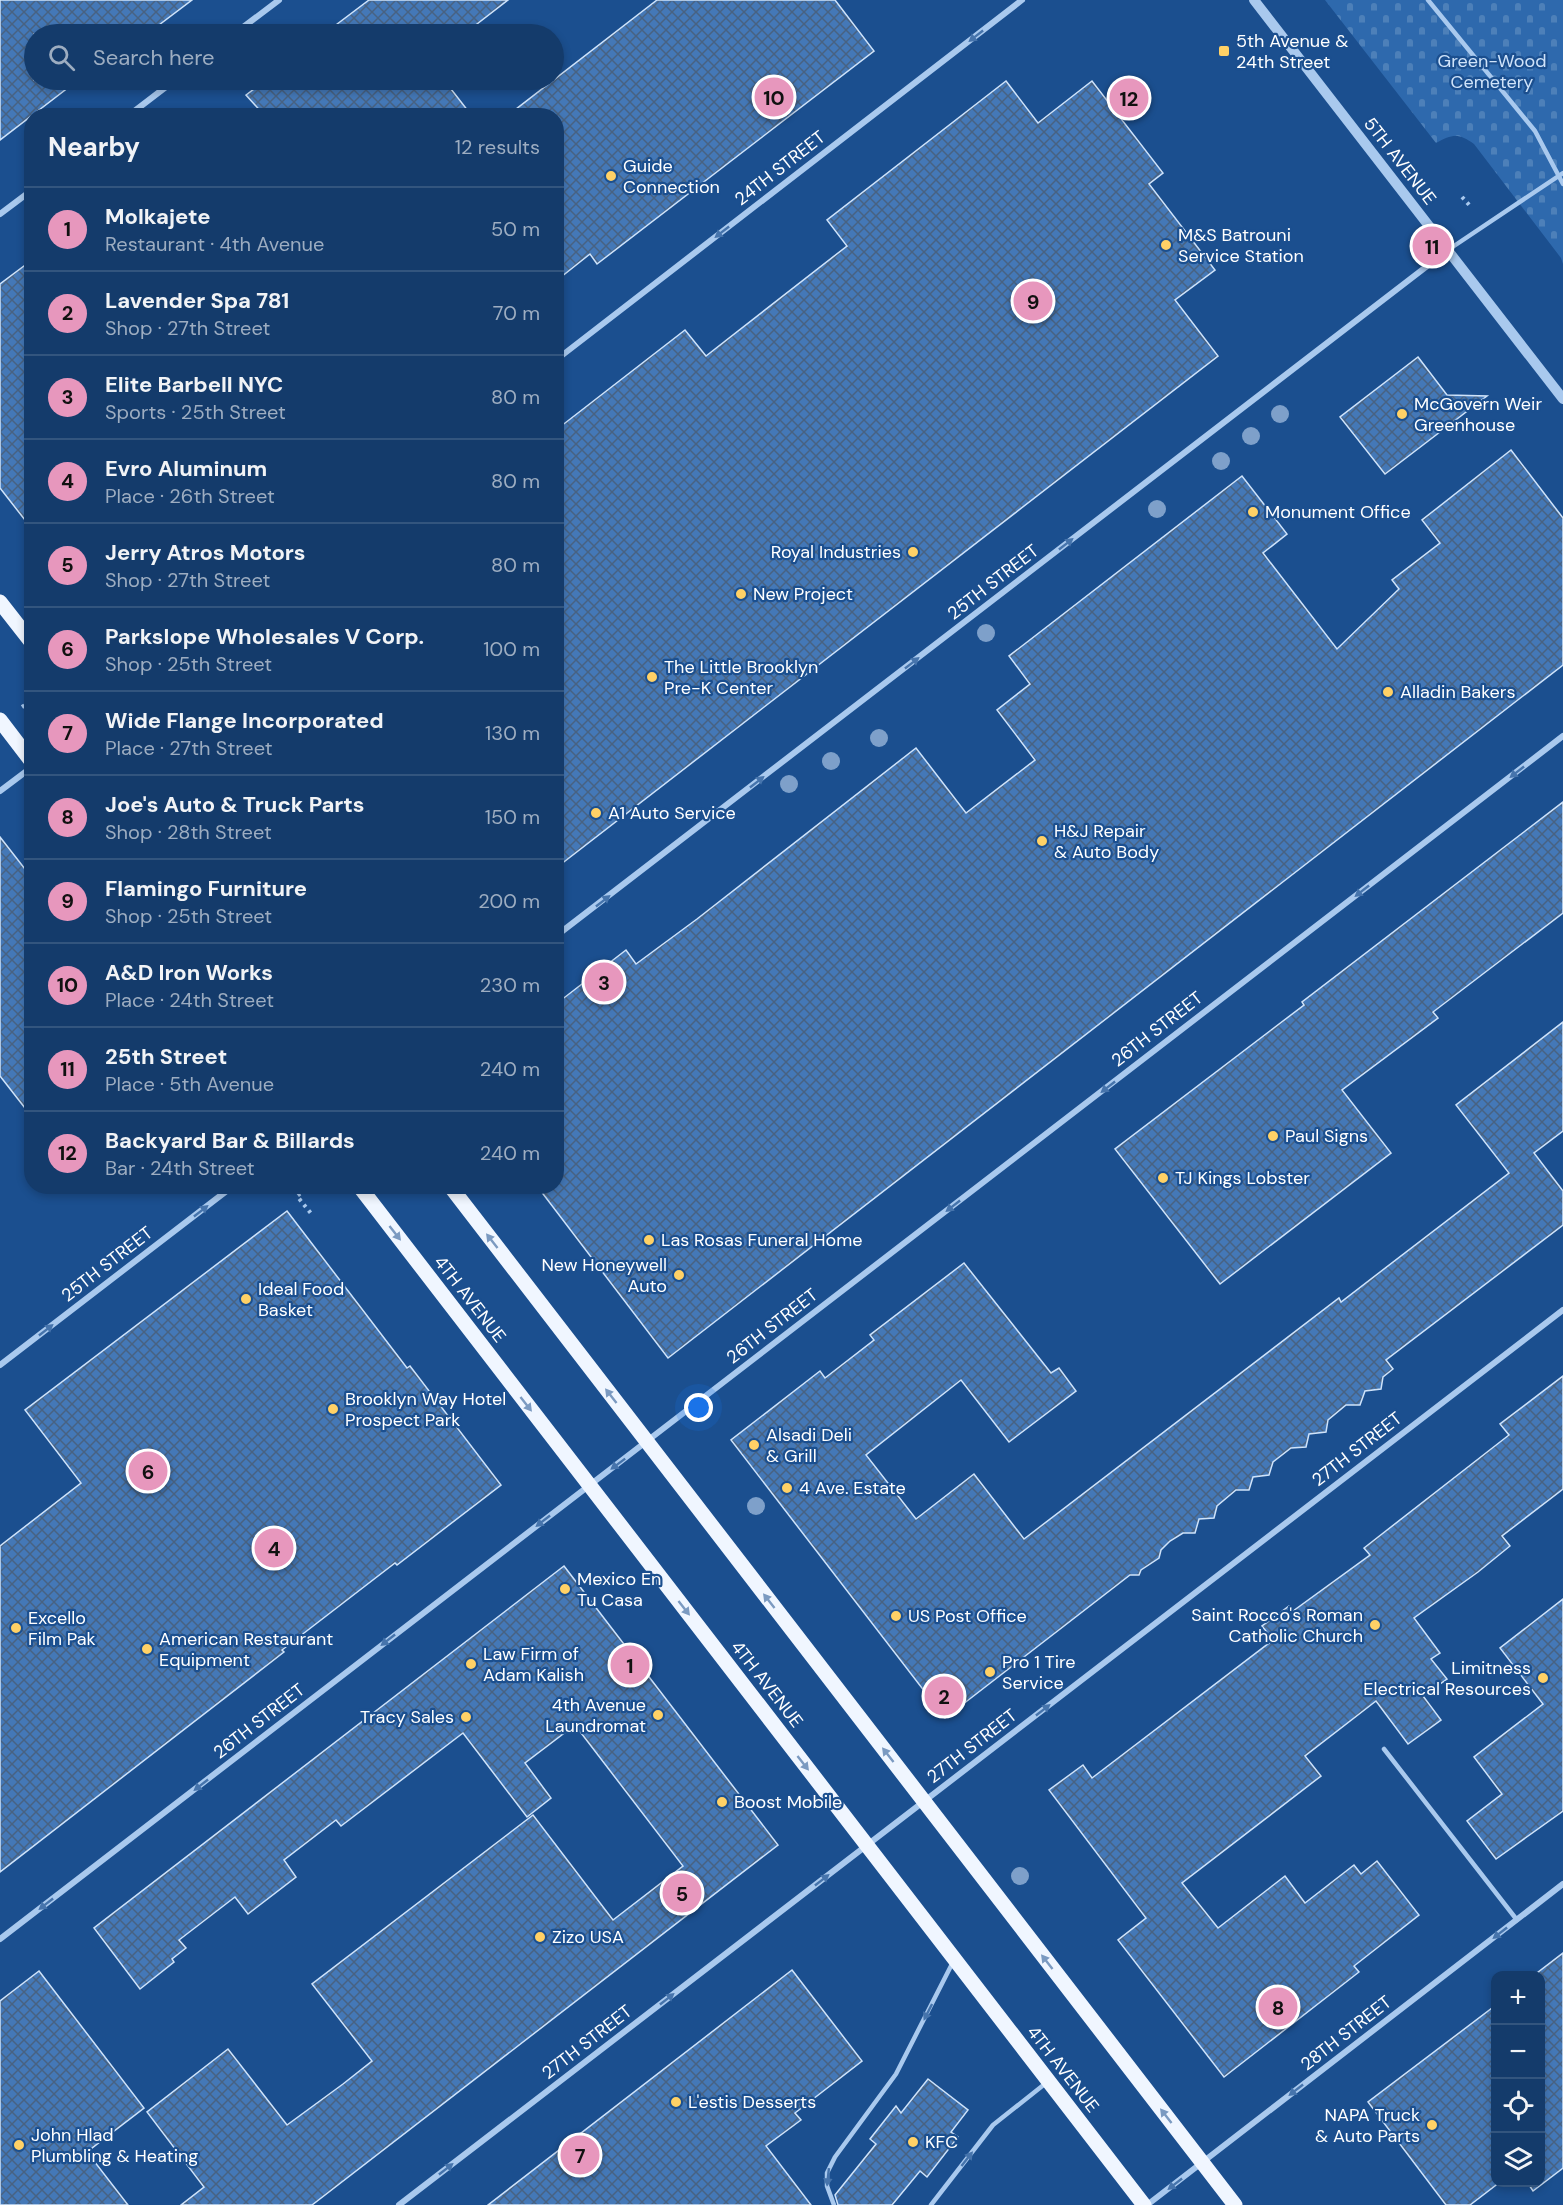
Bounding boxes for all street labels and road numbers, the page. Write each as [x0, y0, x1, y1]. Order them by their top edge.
street label: 5TH AVENUE [1358, 112, 1442, 210]
street label: 24TH STREET [730, 125, 830, 211]
street label: 25TH STREET [942, 539, 1044, 625]
street label: 26TH STREET [1106, 986, 1208, 1072]
street label: 25TH STREET [56, 1221, 158, 1307]
street label: 4TH AVENUE [428, 1251, 512, 1347]
street label: 26TH STREET [721, 1283, 823, 1369]
street label: 27TH STREET [1307, 1406, 1407, 1492]
street label: 4TH AVENUE [725, 1636, 809, 1732]
street label: 26TH STREET [208, 1678, 310, 1764]
street label: 27TH STREET [922, 1703, 1022, 1789]
street label: 28TH STREET [1296, 1990, 1396, 2076]
street label: 27TH STREET [537, 1999, 637, 2085]
street label: 4TH AVENUE [1021, 2021, 1105, 2117]

